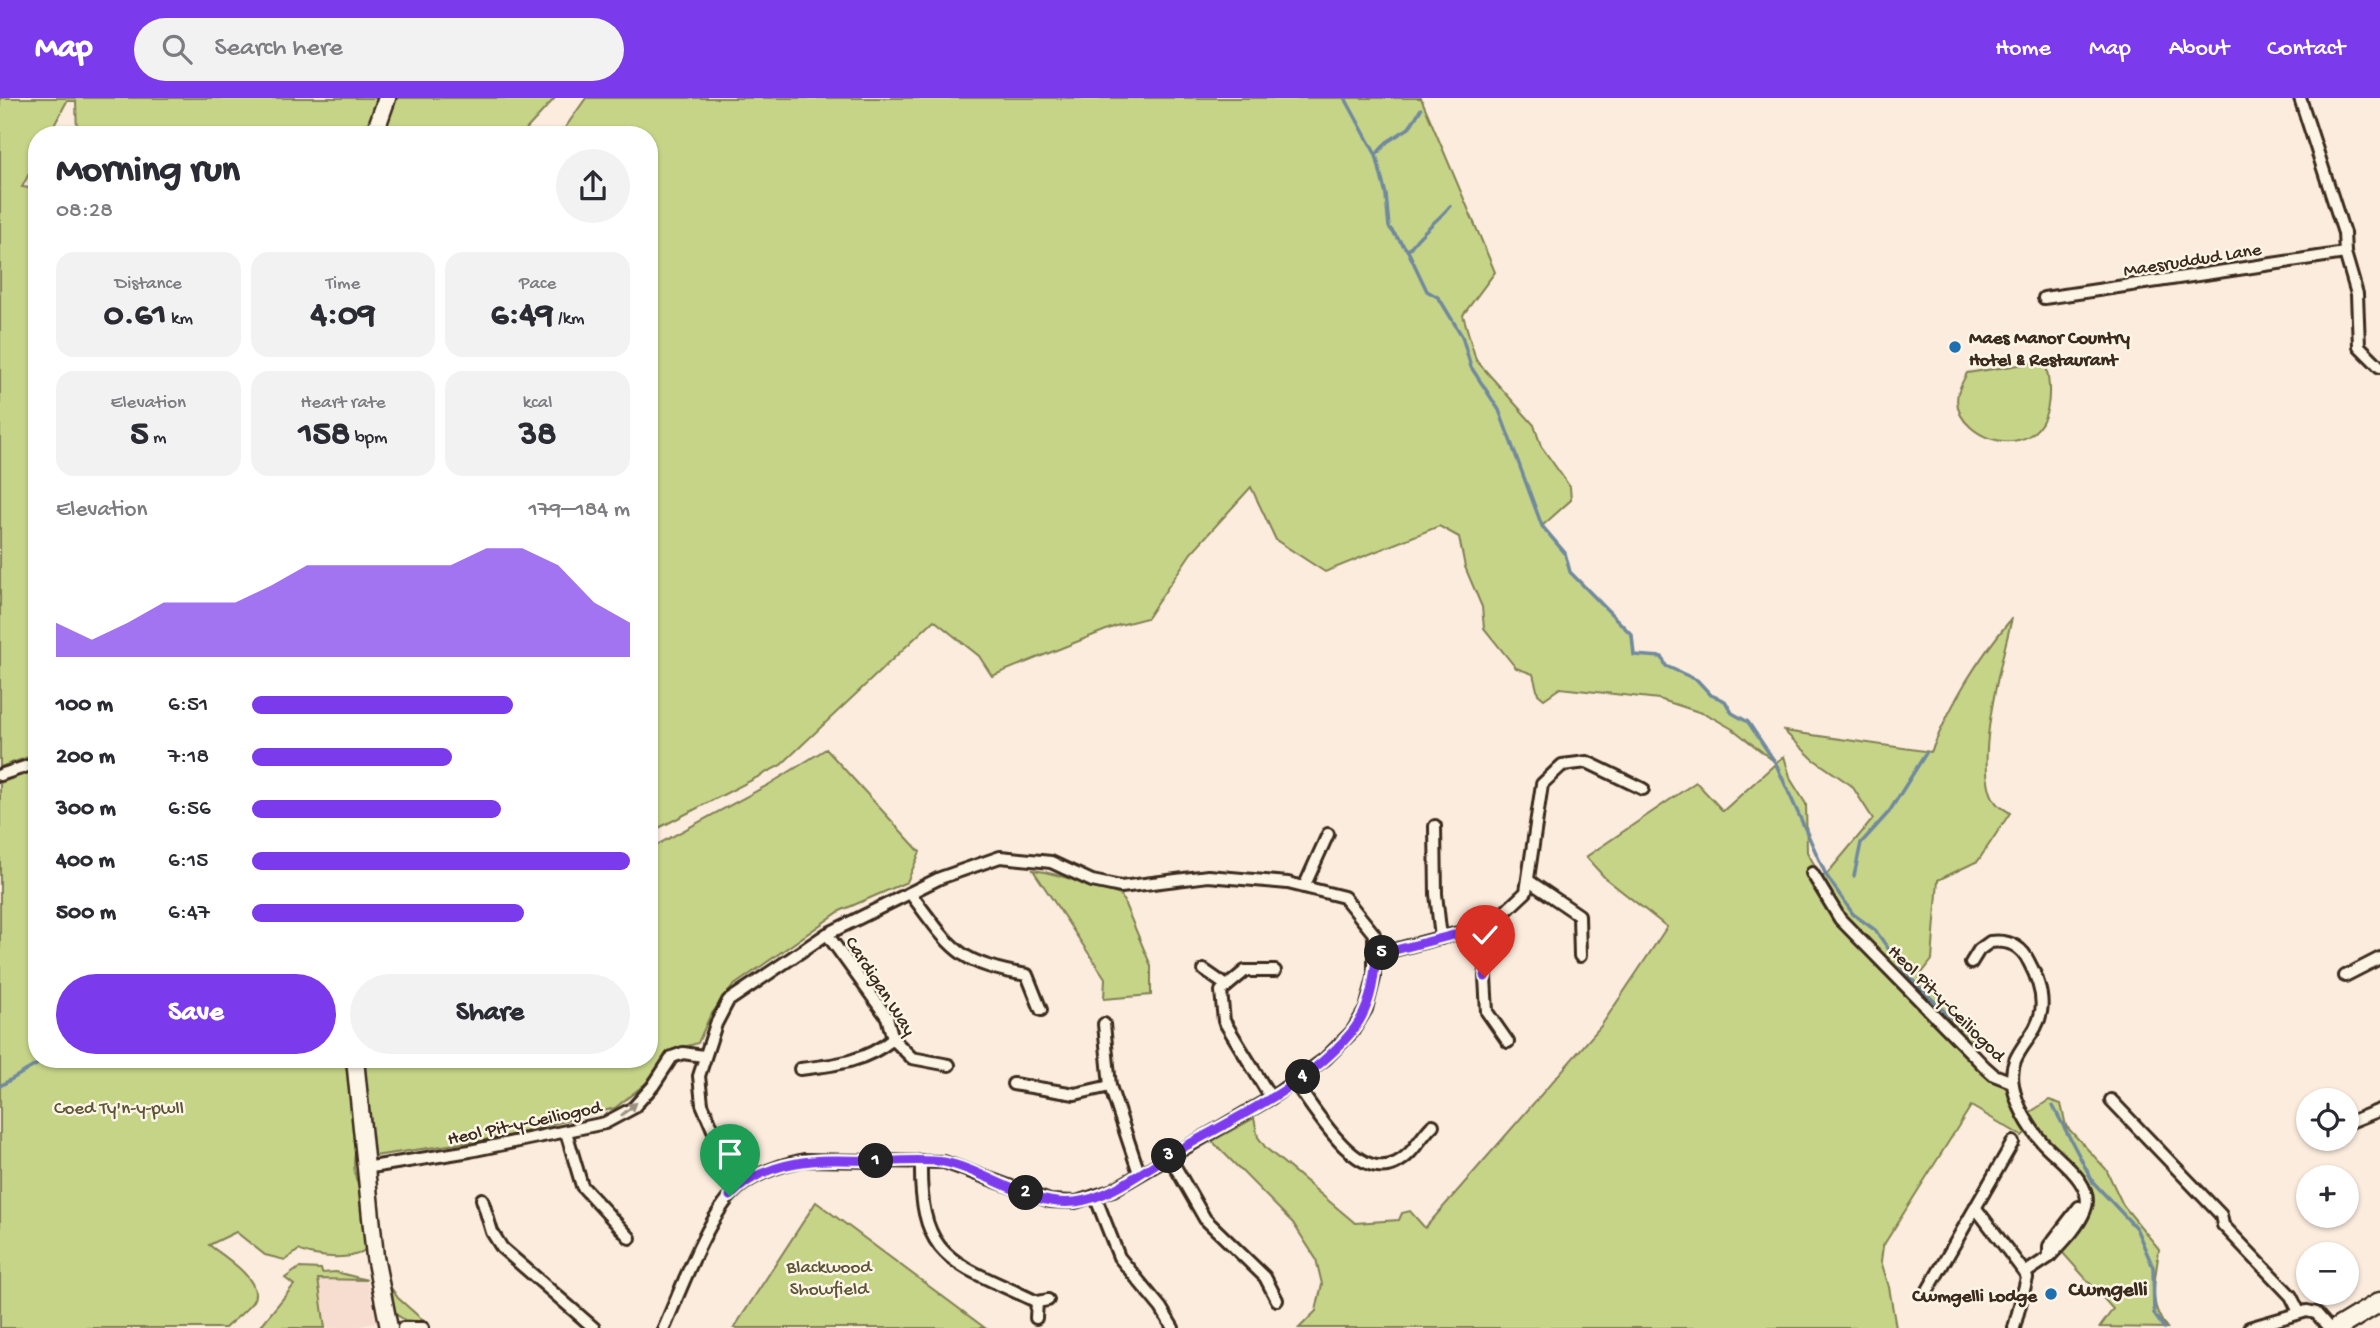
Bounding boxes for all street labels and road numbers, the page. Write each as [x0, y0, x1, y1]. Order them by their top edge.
street label: Maesruddud Lane [2122, 239, 2263, 284]
street label: Cardigan Way [838, 933, 920, 1041]
street label: Heol Pit-y-Ceiliogod [1882, 941, 2010, 1069]
street label: Heol Pit-y-Ceiliogod [446, 1096, 606, 1152]

